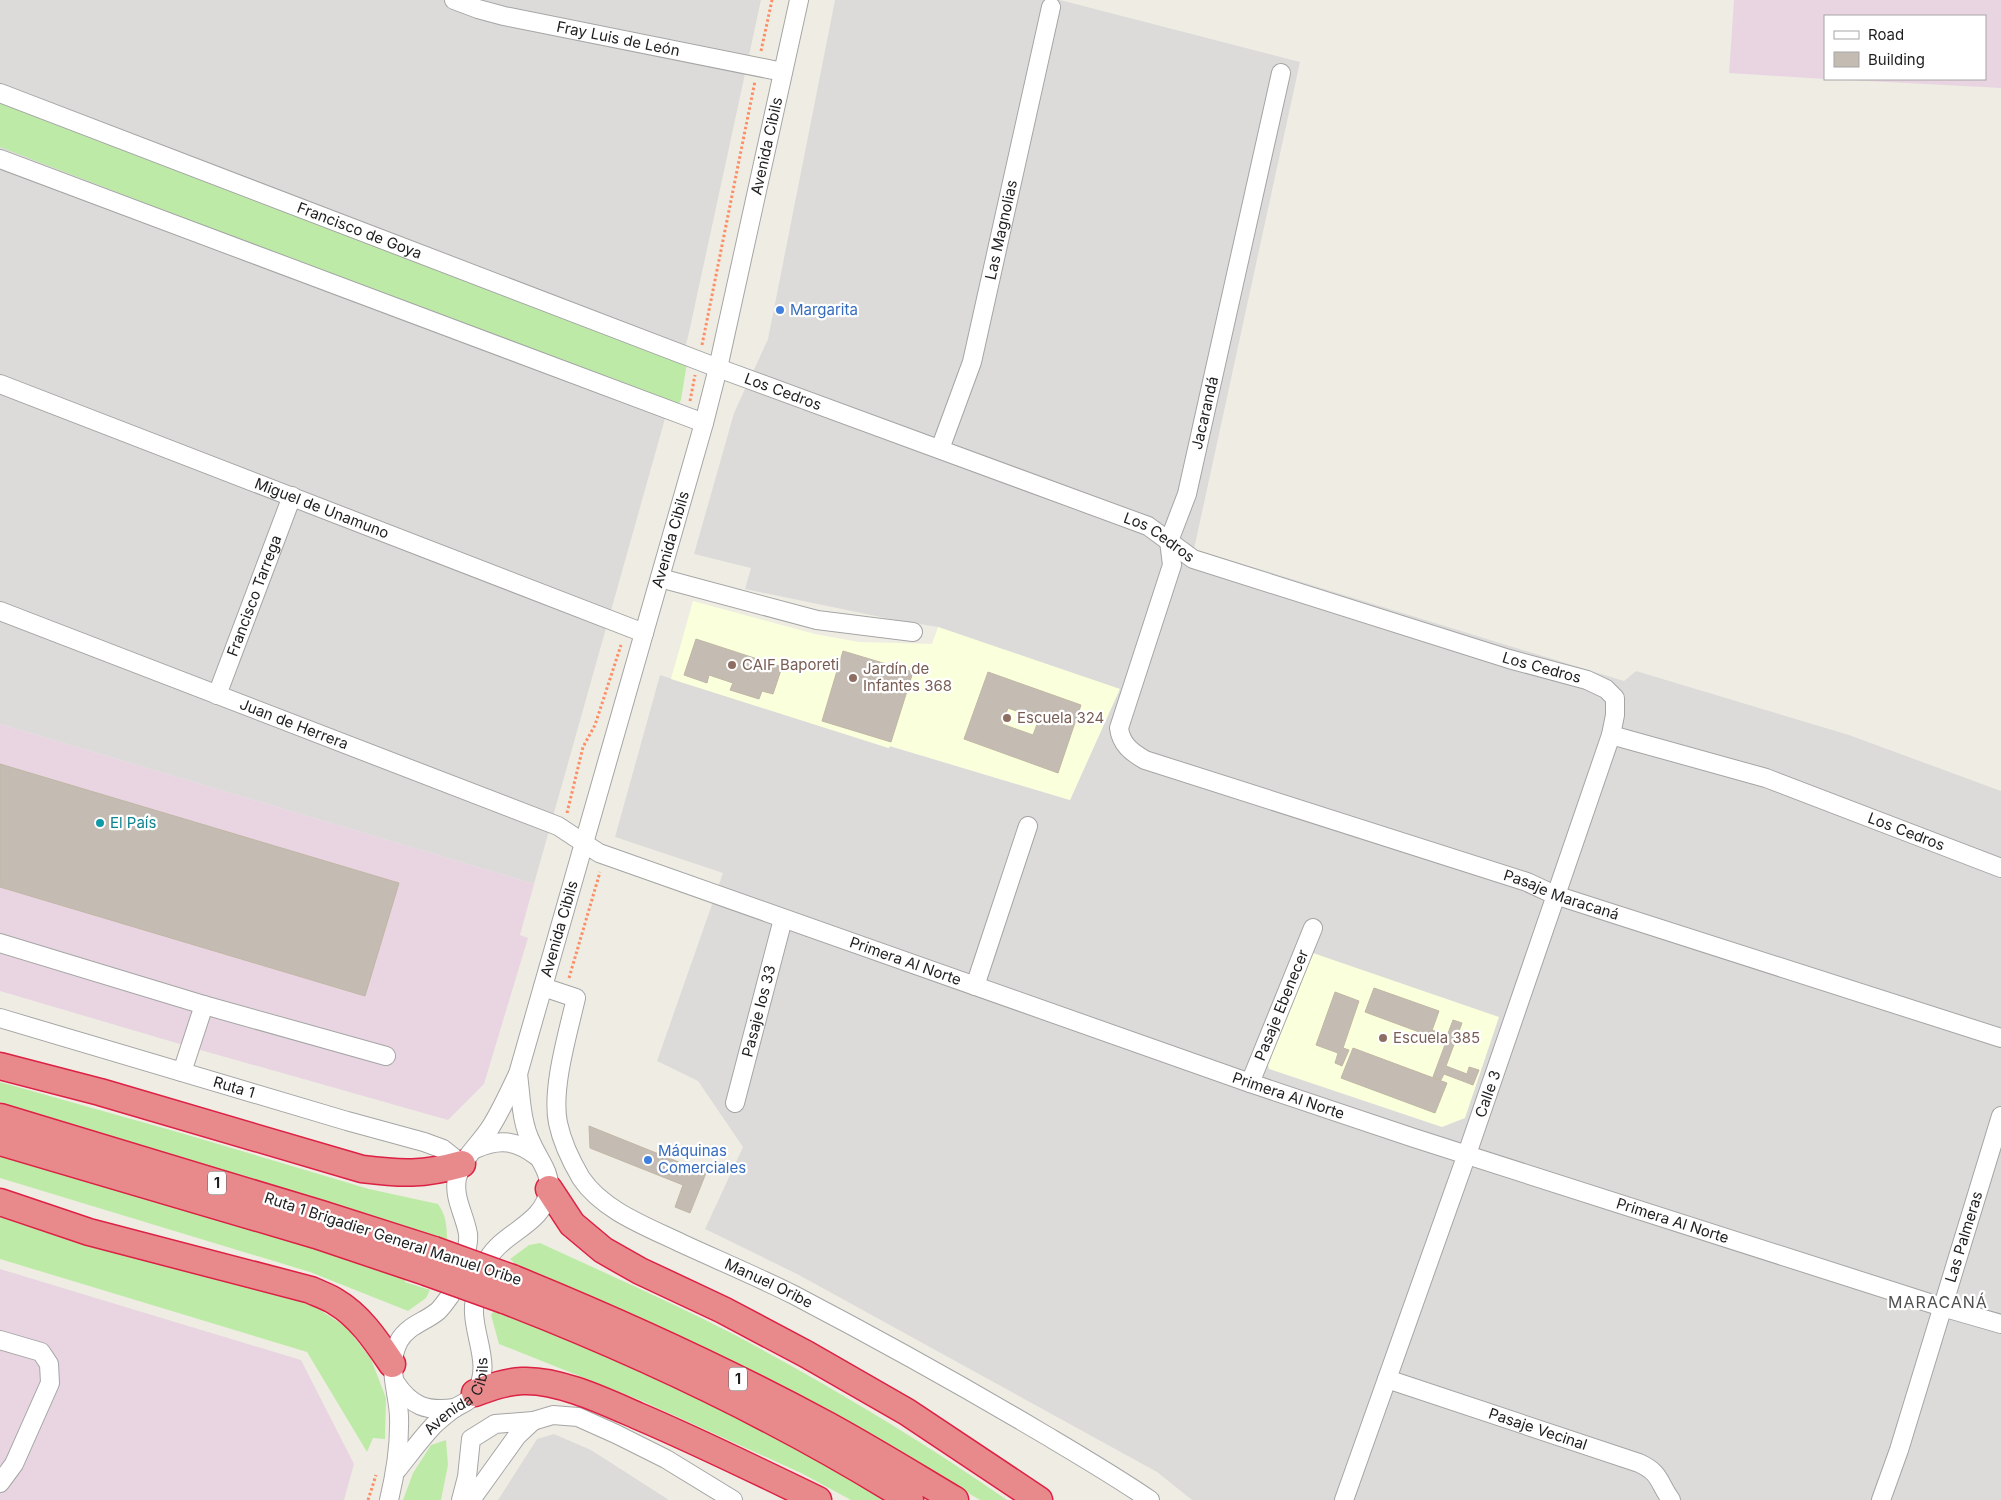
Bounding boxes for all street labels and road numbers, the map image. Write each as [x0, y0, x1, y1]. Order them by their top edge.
street label: Fray Luis de León [555, 17, 682, 60]
street label: Avenida Cibils [746, 95, 786, 197]
street label: Las Magnolias [981, 178, 1021, 282]
street label: Francisco de Goya [295, 198, 425, 263]
street label: Los Cedros [742, 369, 824, 414]
street label: Jacarandá [1187, 374, 1222, 451]
street label: Miguel de Unamuno [252, 473, 392, 542]
street label: Avenida Cibils [647, 489, 693, 590]
street label: Los Cedros [1121, 508, 1199, 566]
street label: Francisco Tarrega [222, 532, 285, 659]
street label: Los Cedros [1500, 647, 1583, 687]
street label: Juan de Herrera [237, 694, 351, 753]
street label: Los Cedros [1865, 808, 1948, 855]
street label: Pasaje Maracaná [1501, 865, 1622, 924]
street label: Avenida Cibils [536, 878, 582, 979]
street label: Primera Al Norte [847, 932, 964, 989]
street label: Pasaje Ebenecer [1250, 946, 1312, 1063]
street label: Pasaje los 33 [737, 963, 780, 1059]
street label: Primera Al Norte [1230, 1068, 1347, 1123]
street label: Calle 3 [1471, 1068, 1504, 1120]
street label: Ruta 1 [211, 1072, 257, 1102]
road number: 1 [208, 1172, 226, 1194]
street label: Ruta 1 Brigadier General Manuel Oribe [262, 1188, 524, 1289]
street label: Las Palmeras [1941, 1189, 1987, 1285]
street label: Primera Al Norte [1614, 1193, 1731, 1247]
street label: Manuel Oribe [722, 1254, 816, 1312]
street label: Avenida Cibils [420, 1357, 492, 1438]
road number: 1 [729, 1368, 747, 1390]
street label: Pasaje Vecinal [1486, 1404, 1590, 1454]

